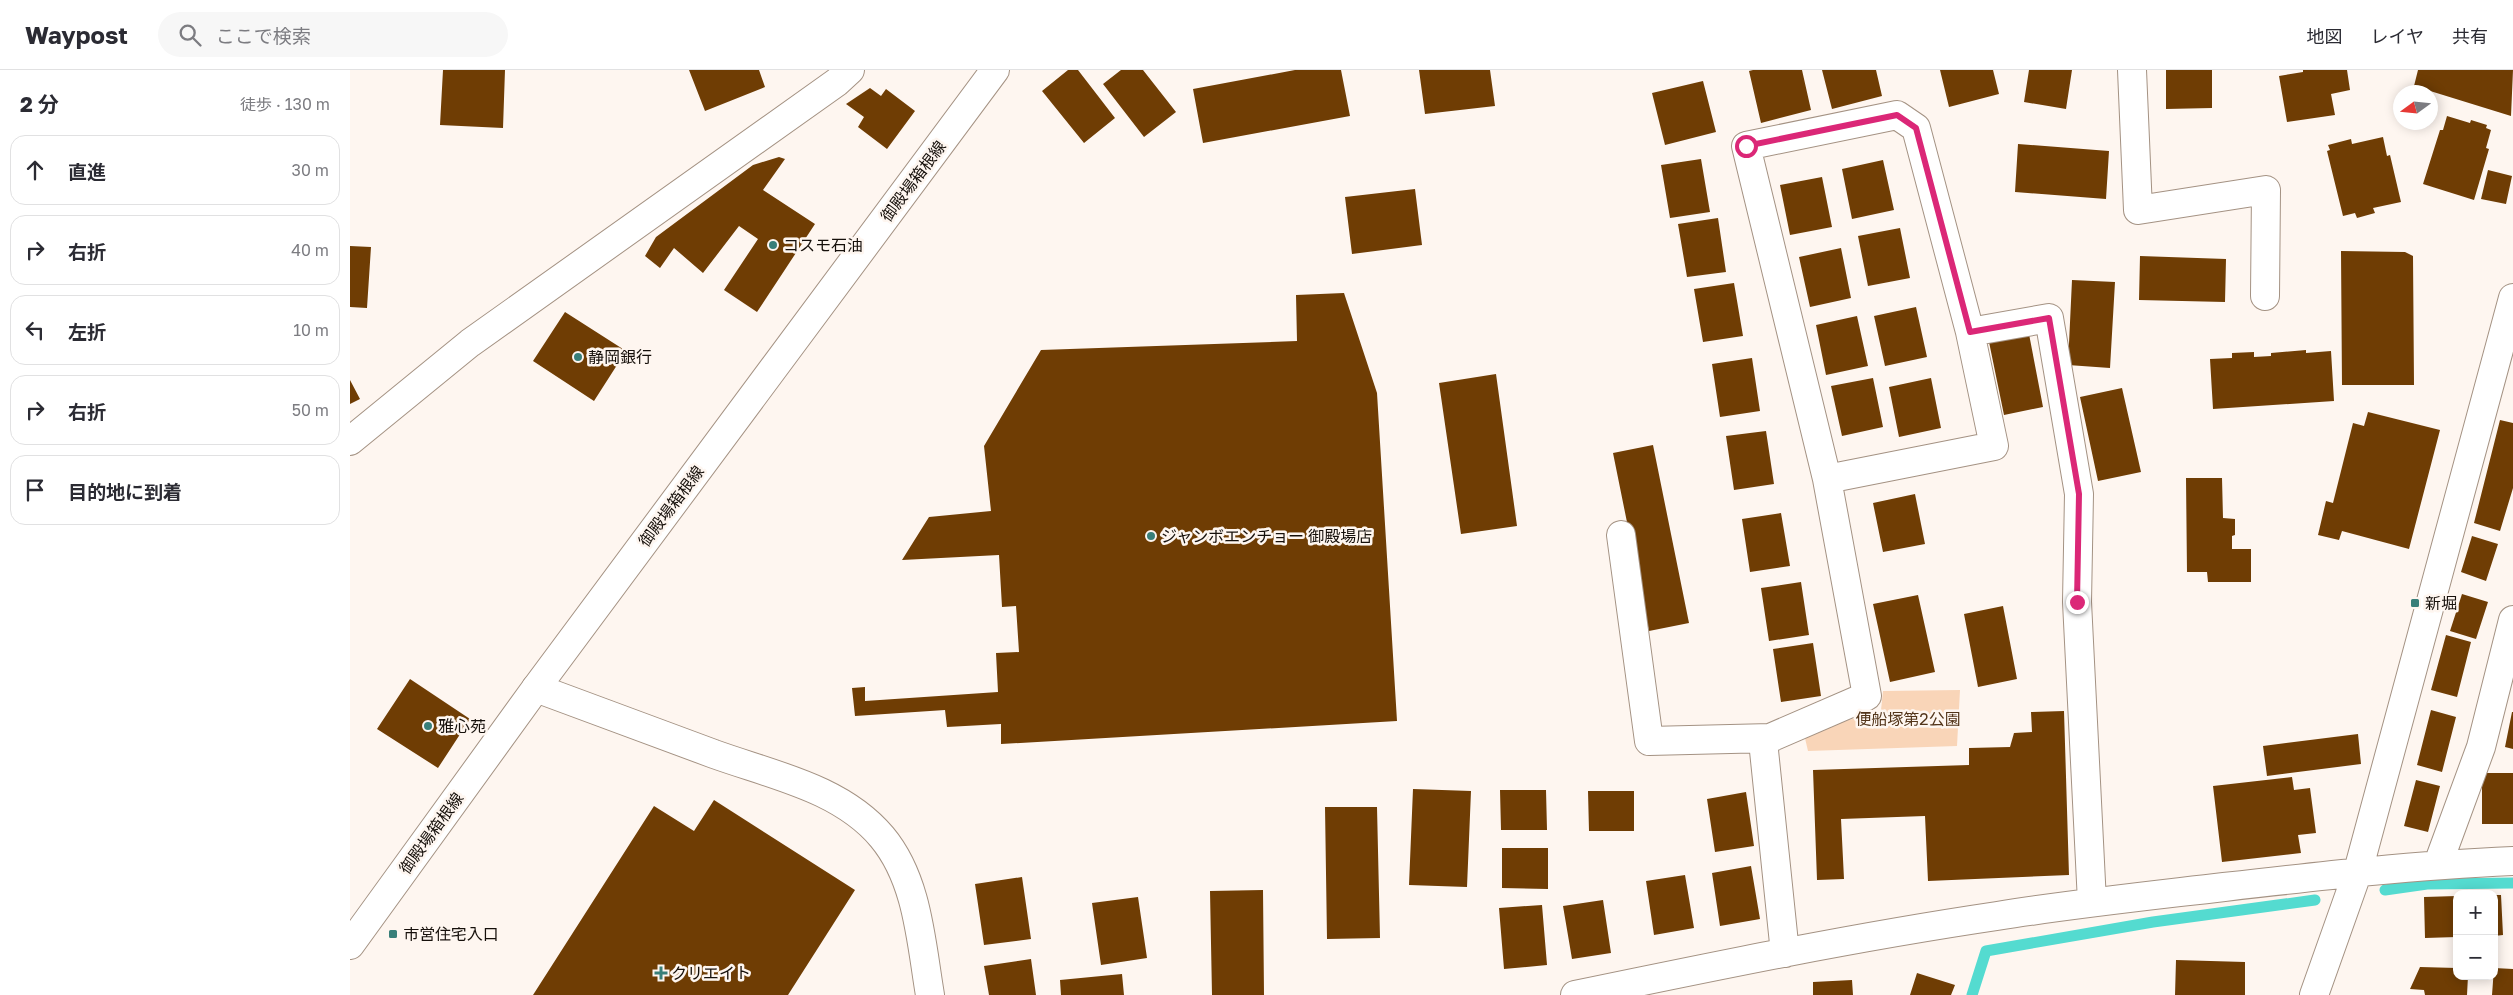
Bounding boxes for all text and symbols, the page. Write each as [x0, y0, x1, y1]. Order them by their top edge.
search box [158, 12, 508, 57]
text: Waypost [25, 20, 128, 49]
icon: search [176, 21, 204, 49]
text: ここで検索 [216, 24, 311, 47]
text: 地図 [2307, 25, 2343, 47]
text: レイヤ [2371, 25, 2424, 47]
text: 共有 [2452, 25, 2488, 47]
north arrow [2393, 85, 2438, 130]
text: 2 分 [20, 91, 59, 117]
text: 徒歩 · 130 m [240, 94, 330, 114]
route start [1735, 135, 1758, 158]
street label: 御殿場箱根線 [876, 137, 950, 225]
icon: ahead [21, 156, 49, 184]
text: 直進 [68, 160, 106, 183]
text: 30 m [292, 160, 329, 180]
place label: コスモ石油 [783, 235, 863, 255]
icon: right [21, 236, 49, 264]
marker: コスモ石油 [767, 239, 779, 251]
text: 右折 [68, 240, 106, 263]
text: 40 m [291, 240, 329, 260]
icon: left [21, 316, 49, 344]
text: 左折 [68, 320, 106, 343]
text: 10 m [293, 320, 329, 340]
place label: 静岡銀行 [588, 347, 652, 367]
marker: 静岡銀行 [572, 351, 584, 363]
icon: right [21, 396, 49, 424]
text: 右折 [68, 400, 106, 423]
text: 50 m [292, 400, 329, 420]
street label: 御殿場箱根線 [634, 462, 708, 550]
icon: arrive [21, 476, 49, 504]
text: 目的地に到着 [68, 480, 182, 503]
place label: ジャンボエンチョー 御殿場店 [1161, 526, 1372, 546]
marker: ジャンボエンチョー 御殿場店 [1145, 530, 1157, 542]
route end [2066, 591, 2089, 614]
place label: 新堀 [2425, 593, 2457, 613]
marker: 新堀 [2409, 597, 2421, 609]
park label: 便船塚第2公園 [1855, 709, 1961, 729]
place label: 雅心苑 [438, 716, 486, 736]
marker: 雅心苑 [422, 720, 434, 732]
street label: 御殿場箱根線 [395, 788, 467, 878]
map controls [2453, 890, 2498, 980]
button: + [2453, 890, 2498, 935]
place label: 市営住宅入口 [403, 924, 499, 944]
marker: 市営住宅入口 [387, 928, 399, 940]
button: − [2453, 935, 2498, 980]
place label: クリエイト [671, 963, 751, 983]
marker: クリエイト [655, 967, 667, 979]

